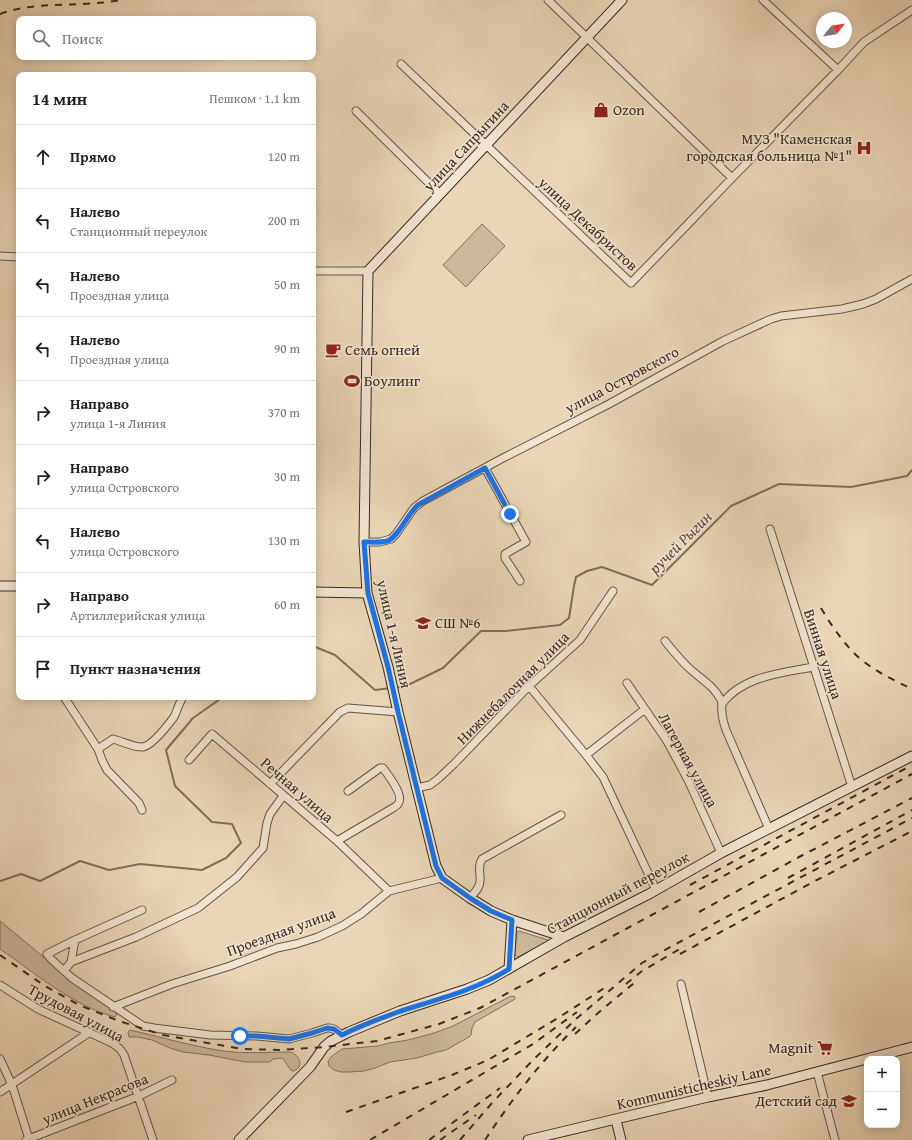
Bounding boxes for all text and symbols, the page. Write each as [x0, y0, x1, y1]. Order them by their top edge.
north arrow [816, 12, 852, 48]
search box [16, 16, 316, 60]
icon: search [30, 27, 52, 49]
text: Поиск [62, 28, 103, 49]
text: 14 мин [32, 86, 87, 111]
text: Пешком · 1.1 km [209, 89, 300, 108]
street label: улица Сапрыгина [417, 95, 514, 196]
place label: Ozon [613, 99, 645, 120]
shop icon: Ozon [592, 101, 610, 119]
place label: МУЗ "Каменская городская больница №1" [686, 128, 852, 166]
hospital icon: МУЗ "Каменская городская больница №1" [855, 139, 873, 157]
icon: ahead [32, 146, 54, 168]
text: Прямо [70, 146, 116, 167]
text: 120 m [268, 147, 300, 166]
street label: улица Декабристов [533, 171, 643, 275]
text: Налево [70, 201, 120, 222]
icon: left [32, 210, 54, 232]
text: 200 m [268, 211, 300, 230]
text: Станционный переулок [70, 222, 207, 241]
text: Налево [70, 265, 120, 286]
icon: left [32, 274, 54, 296]
text: 50 m [274, 275, 300, 294]
text: Проездная улица [70, 286, 169, 305]
text: Налево [70, 329, 120, 350]
icon: left [32, 338, 54, 360]
text: 90 m [274, 339, 300, 358]
place label: Семь огней [345, 339, 420, 360]
cafe icon: Семь огней [324, 341, 342, 359]
street label: улица Островского [560, 341, 683, 419]
text: Проездная улица [70, 350, 169, 369]
place label: Боулинг [364, 370, 421, 391]
sports icon: Боулинг [343, 372, 361, 390]
text: Направо [70, 393, 129, 414]
icon: right [32, 402, 54, 424]
text: 370 m [268, 403, 300, 422]
text: улица 1-я Линия [70, 414, 166, 433]
text: Направо [70, 457, 129, 478]
icon: right [32, 466, 54, 488]
text: 30 m [274, 467, 300, 486]
text: улица Островского [70, 478, 179, 497]
route end [501, 505, 519, 523]
water label: ручей Рыгин [642, 505, 717, 580]
text: Налево [70, 521, 120, 542]
icon: left [32, 530, 54, 552]
text: 130 m [268, 531, 300, 550]
text: улица Островского [70, 542, 179, 561]
street label: улица 1-я Линия [372, 577, 417, 691]
text: Направо [70, 585, 129, 606]
icon: right [32, 594, 54, 616]
text: 60 m [274, 595, 300, 614]
text: Артиллерийская улица [70, 606, 205, 625]
street label: Винная улица [799, 606, 848, 702]
place label: СШ №6 [435, 612, 480, 633]
school or university icon: СШ №6 [414, 614, 432, 632]
street label: Нижнебалочная улица [452, 626, 574, 749]
icon: arrive [32, 658, 54, 680]
text: Пункт назначения [70, 658, 201, 679]
street label: Лагерная улица [654, 709, 724, 812]
street label: Речная улица [256, 752, 339, 828]
street label: Станционный переулок [543, 846, 693, 939]
street label: Проездная улица [224, 902, 339, 961]
street label: Трудовая улица [25, 978, 129, 1047]
route start [231, 1027, 249, 1045]
place label: Magnit [768, 1037, 814, 1058]
supermarket icon: Magnit [816, 1039, 834, 1057]
map controls [864, 1056, 900, 1128]
button: + [864, 1056, 900, 1092]
street label: Kommunisticheskiy Lane [615, 1059, 773, 1114]
street label: улица Некрасова [38, 1067, 152, 1130]
place label: Детский сад [755, 1090, 837, 1111]
school or university icon: Детский сад [840, 1092, 858, 1110]
button: − [864, 1092, 900, 1128]

